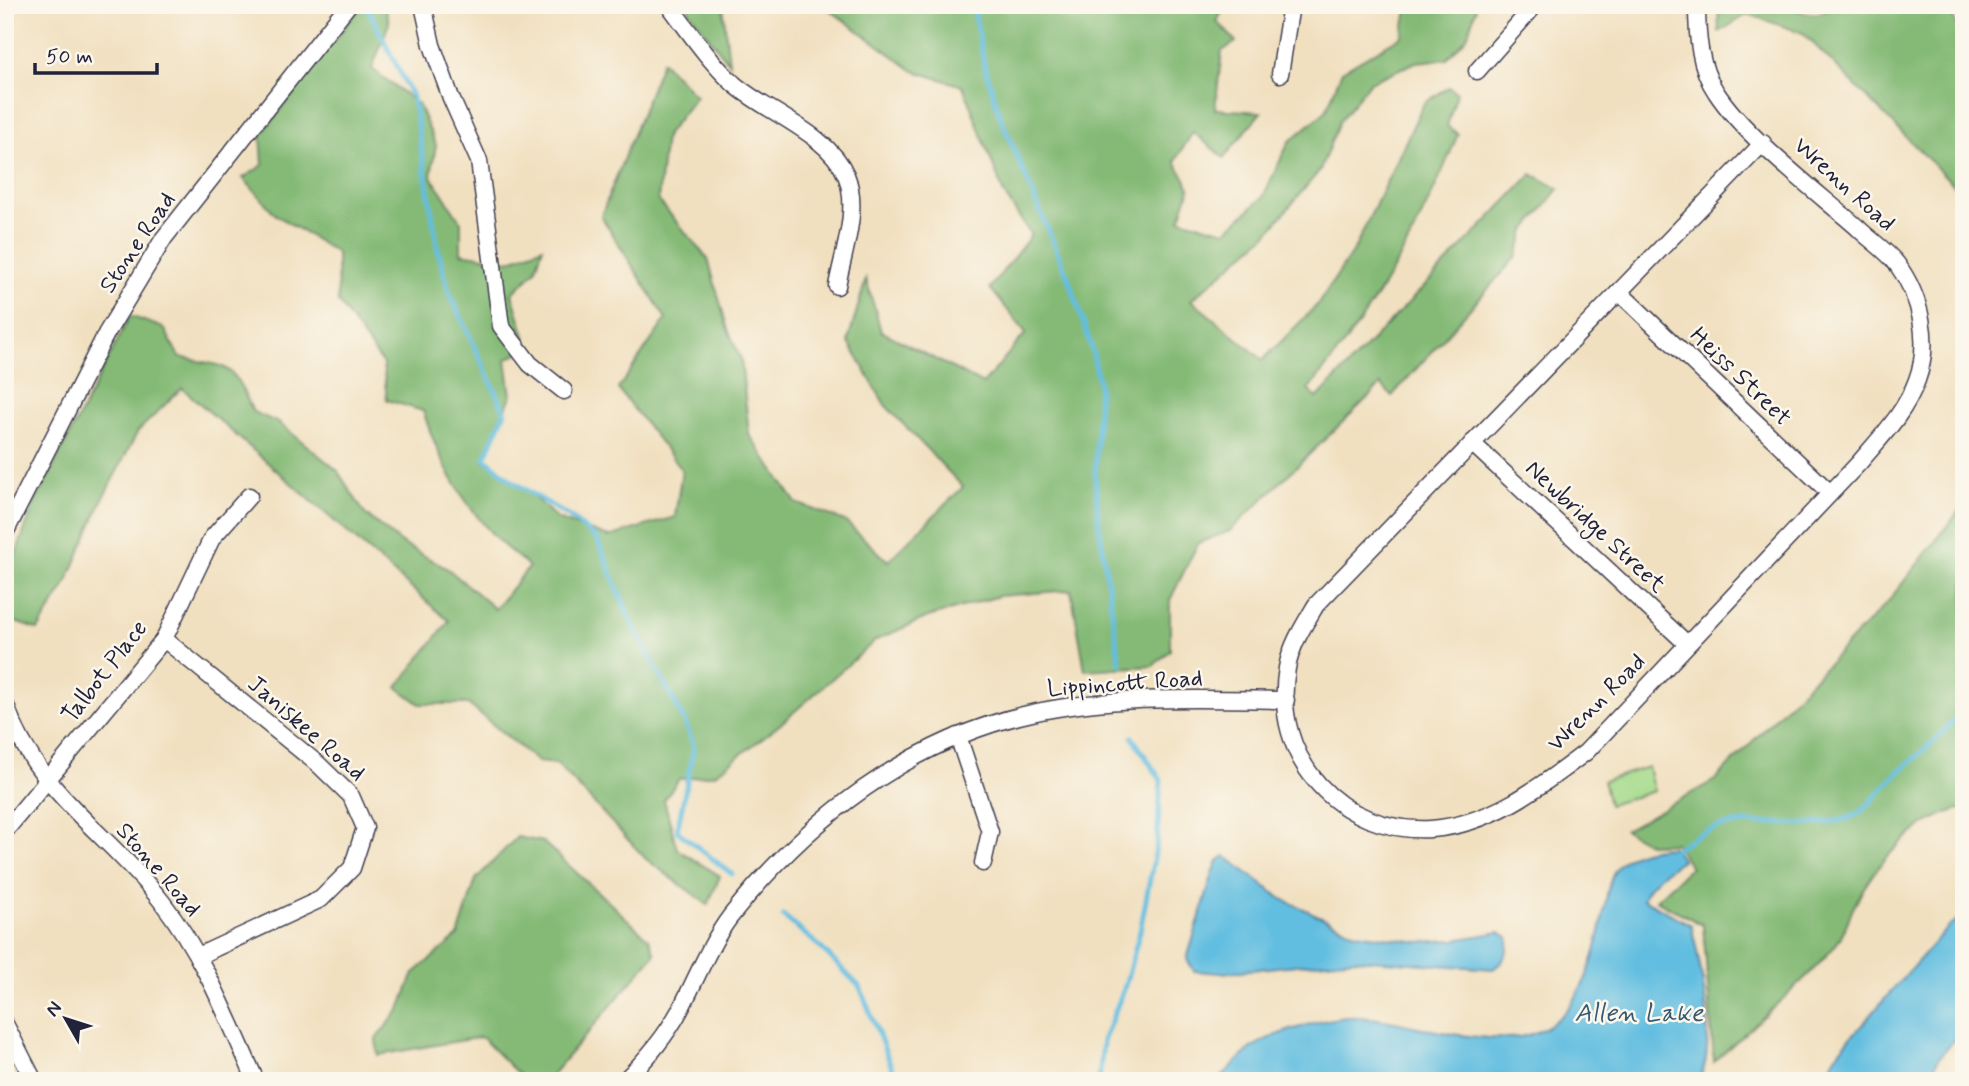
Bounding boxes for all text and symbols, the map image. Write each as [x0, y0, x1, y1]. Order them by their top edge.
scale bar [35, 32, 158, 76]
text: 50 m [46, 43, 93, 71]
street label: Wrenn Road [1786, 131, 1902, 239]
street label: Stone Road [93, 186, 183, 300]
street label: Heiss Street [1682, 321, 1798, 433]
street label: Newbridge Street [1517, 454, 1672, 602]
street label: Talbot Place [55, 614, 155, 730]
street label: Wrenn Road [1541, 647, 1653, 759]
street label: Lippincott Road [1046, 663, 1204, 705]
street label: Janiskee Road [241, 669, 371, 789]
street label: Stone Road [108, 816, 208, 924]
north arrow [32, 984, 102, 1054]
text: N [40, 996, 68, 1022]
water label: Allen Lake [1575, 997, 1705, 1031]

